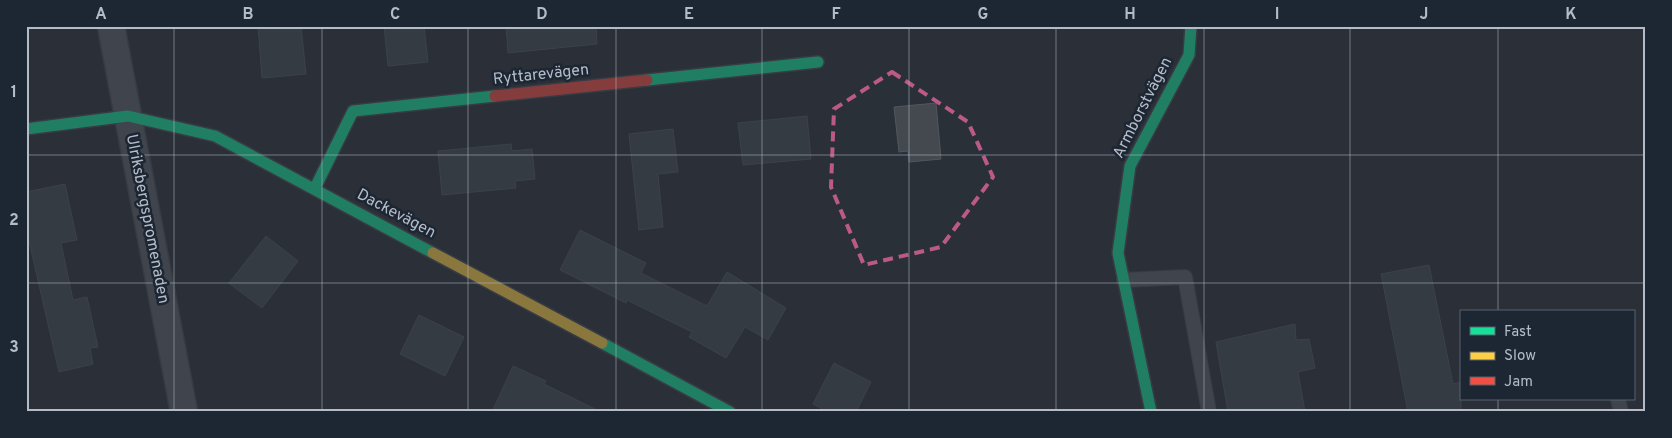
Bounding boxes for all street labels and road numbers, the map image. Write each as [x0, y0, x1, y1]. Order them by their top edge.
street label: Armborstvägen [1109, 54, 1177, 162]
street label: Ryttarevägen [492, 60, 590, 90]
street label: Ulriksbergspromenaden [121, 133, 173, 305]
street label: Dackevägen [353, 185, 439, 243]

